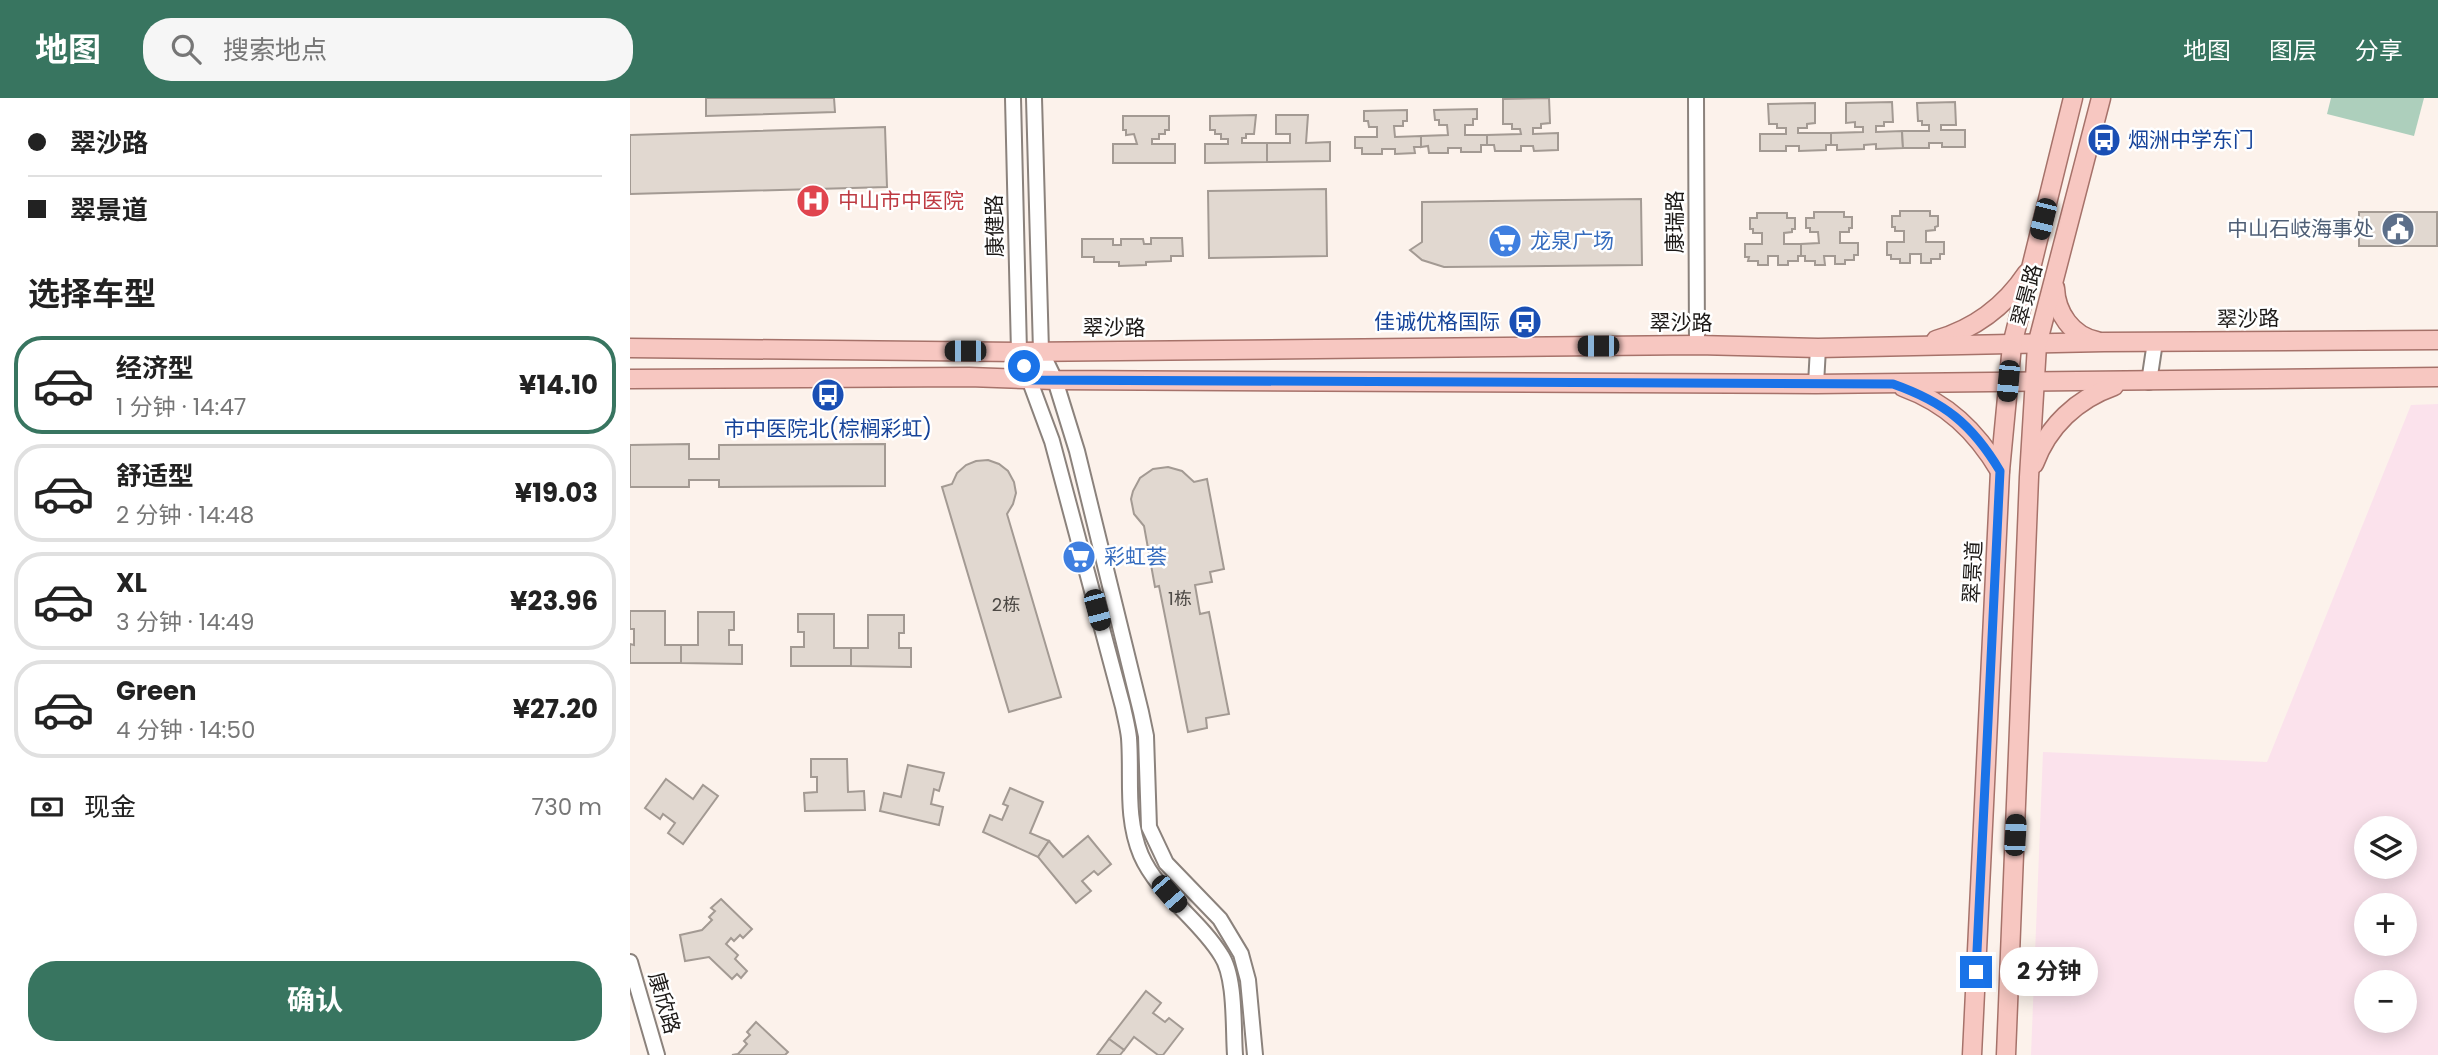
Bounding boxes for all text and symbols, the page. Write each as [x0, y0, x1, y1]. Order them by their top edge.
search box [143, 18, 633, 81]
text: 地图 [35, 26, 101, 73]
icon: search [167, 30, 205, 68]
text: 搜索地点 [223, 32, 327, 68]
text: 地图 [2183, 34, 2231, 67]
text: 图层 [2269, 34, 2317, 67]
text: 分享 [2355, 34, 2403, 67]
bus stop icon: 烟洲中学东门 [2085, 121, 2123, 159]
text: 翠沙路 [70, 125, 148, 161]
place label: 烟洲中学东门 [2128, 125, 2254, 154]
hospital icon: 中山市中医院 [794, 182, 832, 220]
place label: 中山市中医院 [838, 186, 964, 215]
street label: 康瑞路 [1660, 191, 1689, 254]
text: 翠景道 [70, 192, 148, 228]
street label: 康健路 [979, 194, 1010, 258]
car [2028, 196, 2059, 242]
public building icon: 中山石岐海事处 [2379, 210, 2417, 248]
place label: 中山石岐海事处 [2227, 214, 2374, 243]
supermarket icon: 龙泉广场 [1486, 222, 1524, 260]
place label: 龙泉广场 [1530, 226, 1614, 255]
street label: 翠景路 [2004, 261, 2049, 329]
text: 选择车型 [28, 271, 156, 316]
bus stop icon: 佳诚优格国际 [1506, 303, 1544, 341]
street label: 翠沙路 [2216, 303, 2280, 334]
place label: 佳诚优格国际 [1374, 307, 1500, 336]
street label: 翠沙路 [1650, 308, 1713, 337]
street label: 翠沙路 [1083, 313, 1146, 342]
car [1578, 336, 1620, 357]
car [945, 341, 987, 362]
text: 经济型 [116, 350, 194, 386]
route start [1008, 350, 1040, 382]
icon: car [32, 354, 95, 417]
car [1996, 359, 2021, 403]
text: ¥14.10 [519, 367, 598, 403]
bus stop icon: 市中医院北(棕榈彩虹) [809, 376, 847, 414]
text: 1 分钟 · 14:47 [116, 391, 246, 423]
place label: 市中医院北(棕榈彩虹) [724, 414, 932, 443]
text: 舒适型 [116, 458, 194, 494]
icon: car [32, 462, 95, 525]
text: ¥19.03 [515, 475, 598, 511]
text: 2 分钟 · 14:48 [116, 499, 254, 531]
supermarket icon: 彩虹荟 [1060, 538, 1098, 576]
street label: 翠景道 [1956, 540, 1989, 604]
place label: 彩虹荟 [1104, 542, 1167, 571]
text: XL [116, 565, 147, 601]
icon: car [32, 570, 95, 633]
text: ¥23.96 [510, 583, 598, 619]
house number: 1栋 [1168, 586, 1192, 611]
car [1082, 587, 1113, 633]
house number: 2栋 [992, 592, 1020, 617]
text: 3 分钟 · 14:49 [116, 606, 255, 638]
text: Green [116, 673, 197, 709]
icon: car [32, 678, 95, 741]
text: ¥27.20 [513, 691, 598, 727]
text: 4 分钟 · 14:50 [116, 714, 255, 746]
icon: cash [28, 788, 66, 826]
text: 现金 [84, 789, 136, 825]
text: 730 m [532, 791, 602, 823]
car [2004, 813, 2027, 857]
map controls [2354, 816, 2417, 1033]
button: layers [2354, 816, 2417, 879]
car [1148, 871, 1191, 917]
button: + [2354, 893, 2417, 956]
callout: 2 分钟 [2000, 948, 2098, 996]
text: 2 分钟 [2017, 955, 2081, 987]
route end [1960, 956, 1992, 988]
button: 确认 [28, 961, 602, 1041]
street label: 康欣路 [642, 969, 687, 1037]
button: − [2354, 970, 2417, 1033]

